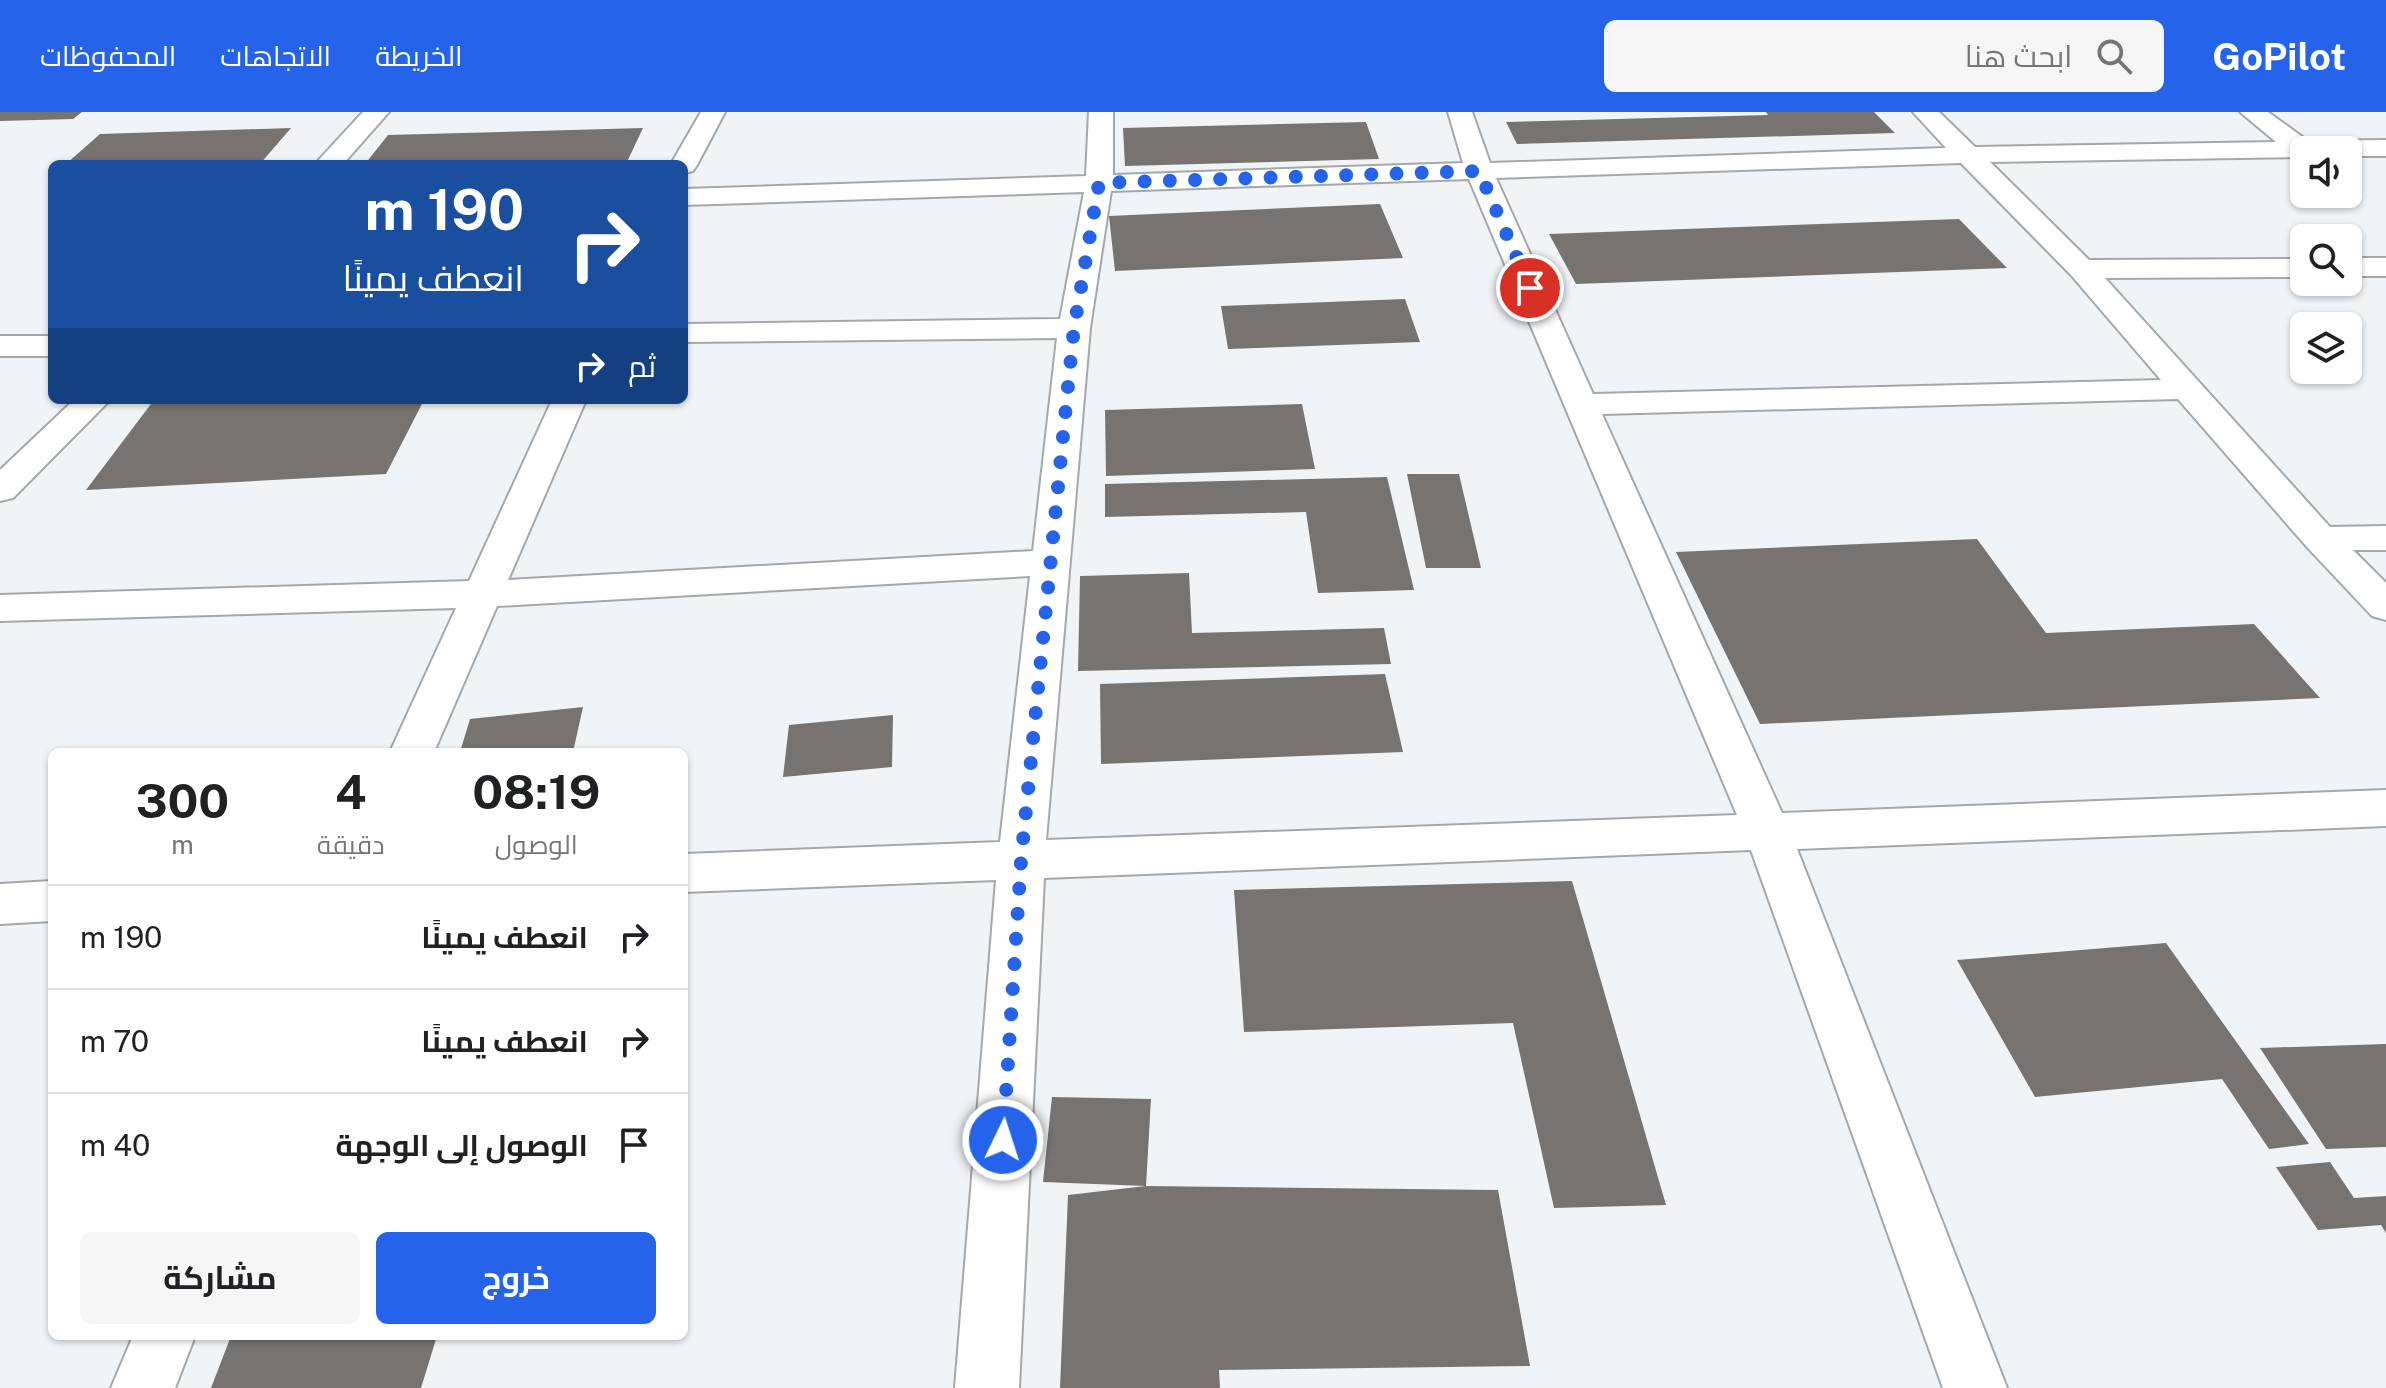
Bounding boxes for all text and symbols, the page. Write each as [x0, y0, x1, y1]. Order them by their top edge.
search box [1604, 20, 2164, 92]
icon: search [2092, 34, 2136, 78]
text: GoPilot [2212, 34, 2346, 79]
text: ابحث هنا [1965, 38, 2072, 74]
text: المحفوظات [40, 39, 176, 72]
text: الاتجاهات [220, 39, 331, 72]
text: الخريطة [375, 39, 463, 72]
map controls [2290, 136, 2362, 384]
button: sound [2290, 136, 2362, 208]
text: 190 m [364, 177, 524, 243]
icon: right [552, 192, 656, 296]
button: search [2290, 224, 2362, 296]
pin [1496, 254, 1564, 322]
text: انعطف يمينًا [342, 257, 524, 299]
icon: arrive [1508, 266, 1552, 310]
button: layers [2290, 312, 2362, 384]
icon: right [568, 344, 612, 388]
text: ثم [628, 348, 656, 384]
text: 4 [335, 763, 366, 820]
text: 08:19 [472, 763, 600, 820]
text: 300 [136, 772, 229, 829]
text: m [171, 829, 194, 860]
text: دقيقة [317, 829, 385, 860]
text: الوصول [495, 829, 578, 860]
icon: right [612, 915, 656, 959]
text: 190 m [80, 919, 162, 955]
text: انعطف يمينًا [421, 919, 588, 955]
icon: right [612, 1019, 656, 1063]
text: 70 m [80, 1023, 149, 1059]
text: انعطف يمينًا [421, 1023, 588, 1059]
position arrow [961, 1098, 1045, 1182]
icon: arrive [612, 1123, 656, 1167]
text: 40 m [80, 1127, 150, 1163]
text: الوصول إلى الوجهة [335, 1127, 588, 1163]
button: مشاركة [80, 1232, 360, 1324]
button: خروج [376, 1232, 656, 1324]

